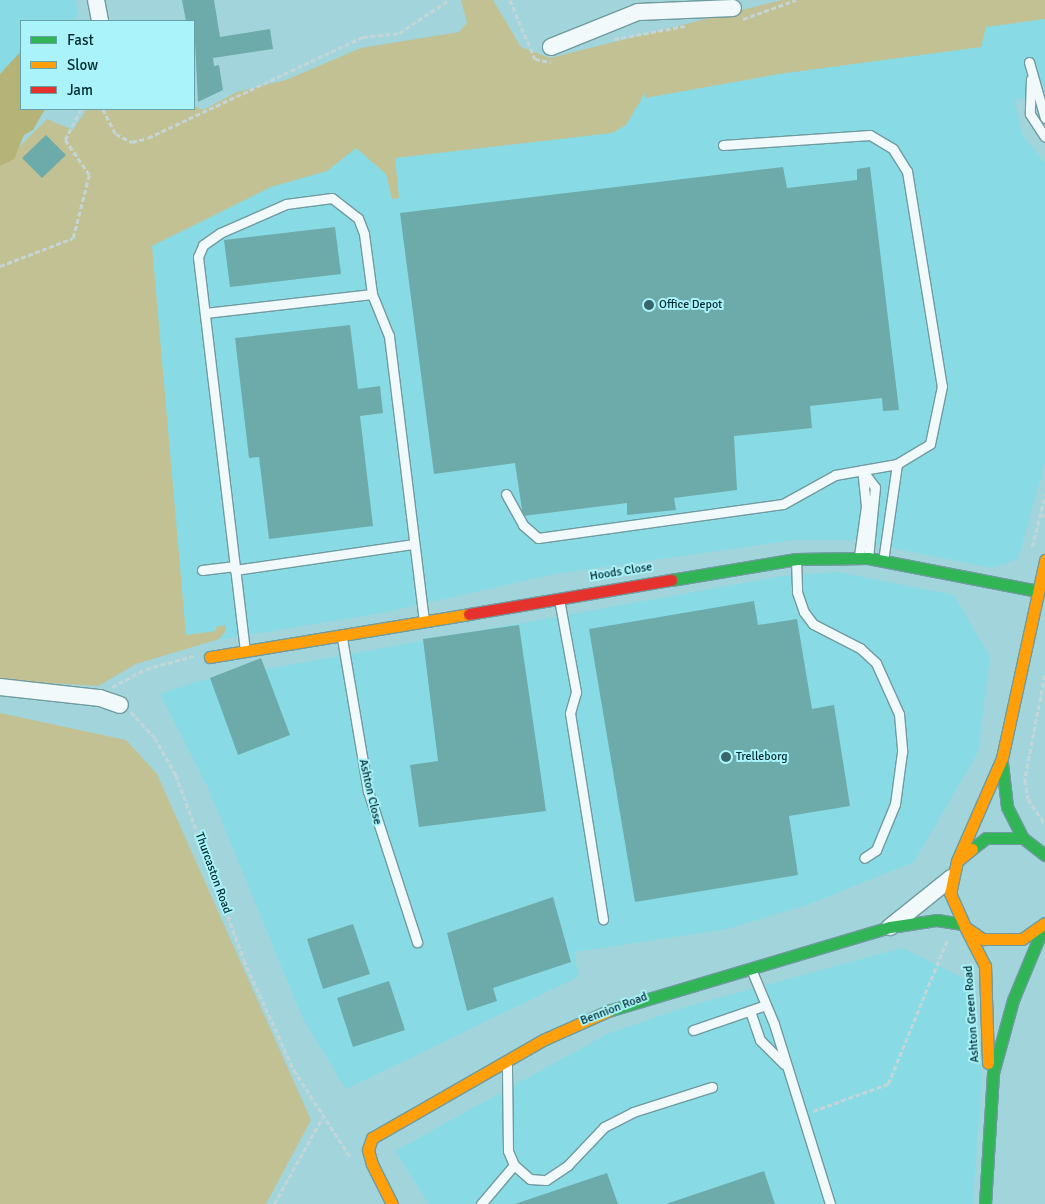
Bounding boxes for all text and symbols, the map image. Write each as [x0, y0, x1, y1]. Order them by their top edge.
legend [20, 20, 195, 110]
text: Fast [67, 31, 94, 49]
text: Slow [67, 56, 98, 74]
text: Jam [67, 81, 93, 99]
place label: Office Depot [659, 298, 722, 312]
marker: Office Depot [643, 299, 655, 311]
street label: Hoods Close [589, 560, 653, 584]
place label: Trelleborg [736, 750, 788, 764]
marker: Trelleborg [720, 751, 732, 763]
street label: Ashton Close [355, 758, 385, 826]
street label: Thurcaston Road [192, 830, 234, 916]
street label: Ashton Green Road [961, 965, 983, 1063]
street label: Bennion Road [578, 990, 650, 1028]

